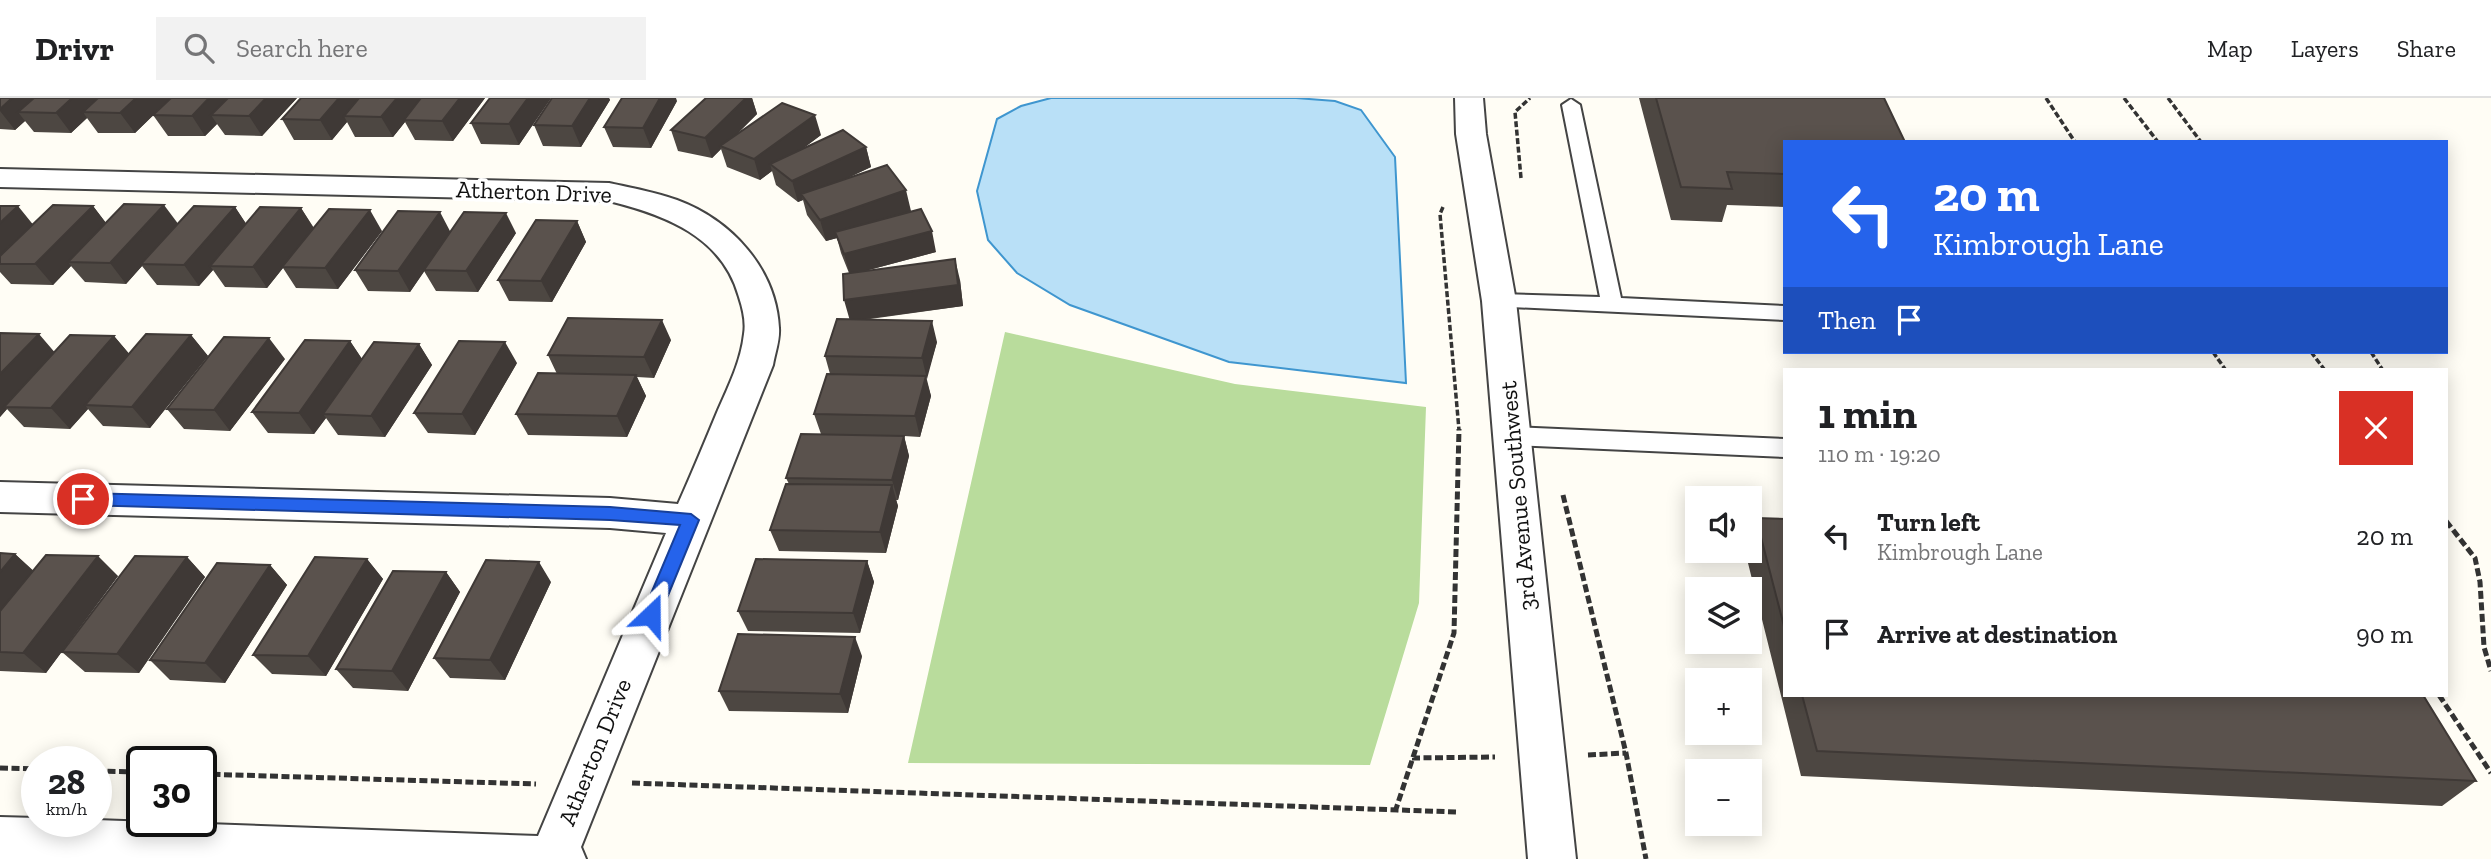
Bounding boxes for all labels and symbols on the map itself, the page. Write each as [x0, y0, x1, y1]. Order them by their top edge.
street label: Atherton Drive [456, 174, 612, 209]
street label: 3rd Avenue Southwest [1493, 380, 1542, 612]
pin [53, 469, 113, 529]
position arrow [614, 578, 688, 652]
street label: Atherton Drive [552, 674, 637, 830]
speed limit sign: 30 [126, 746, 217, 837]

